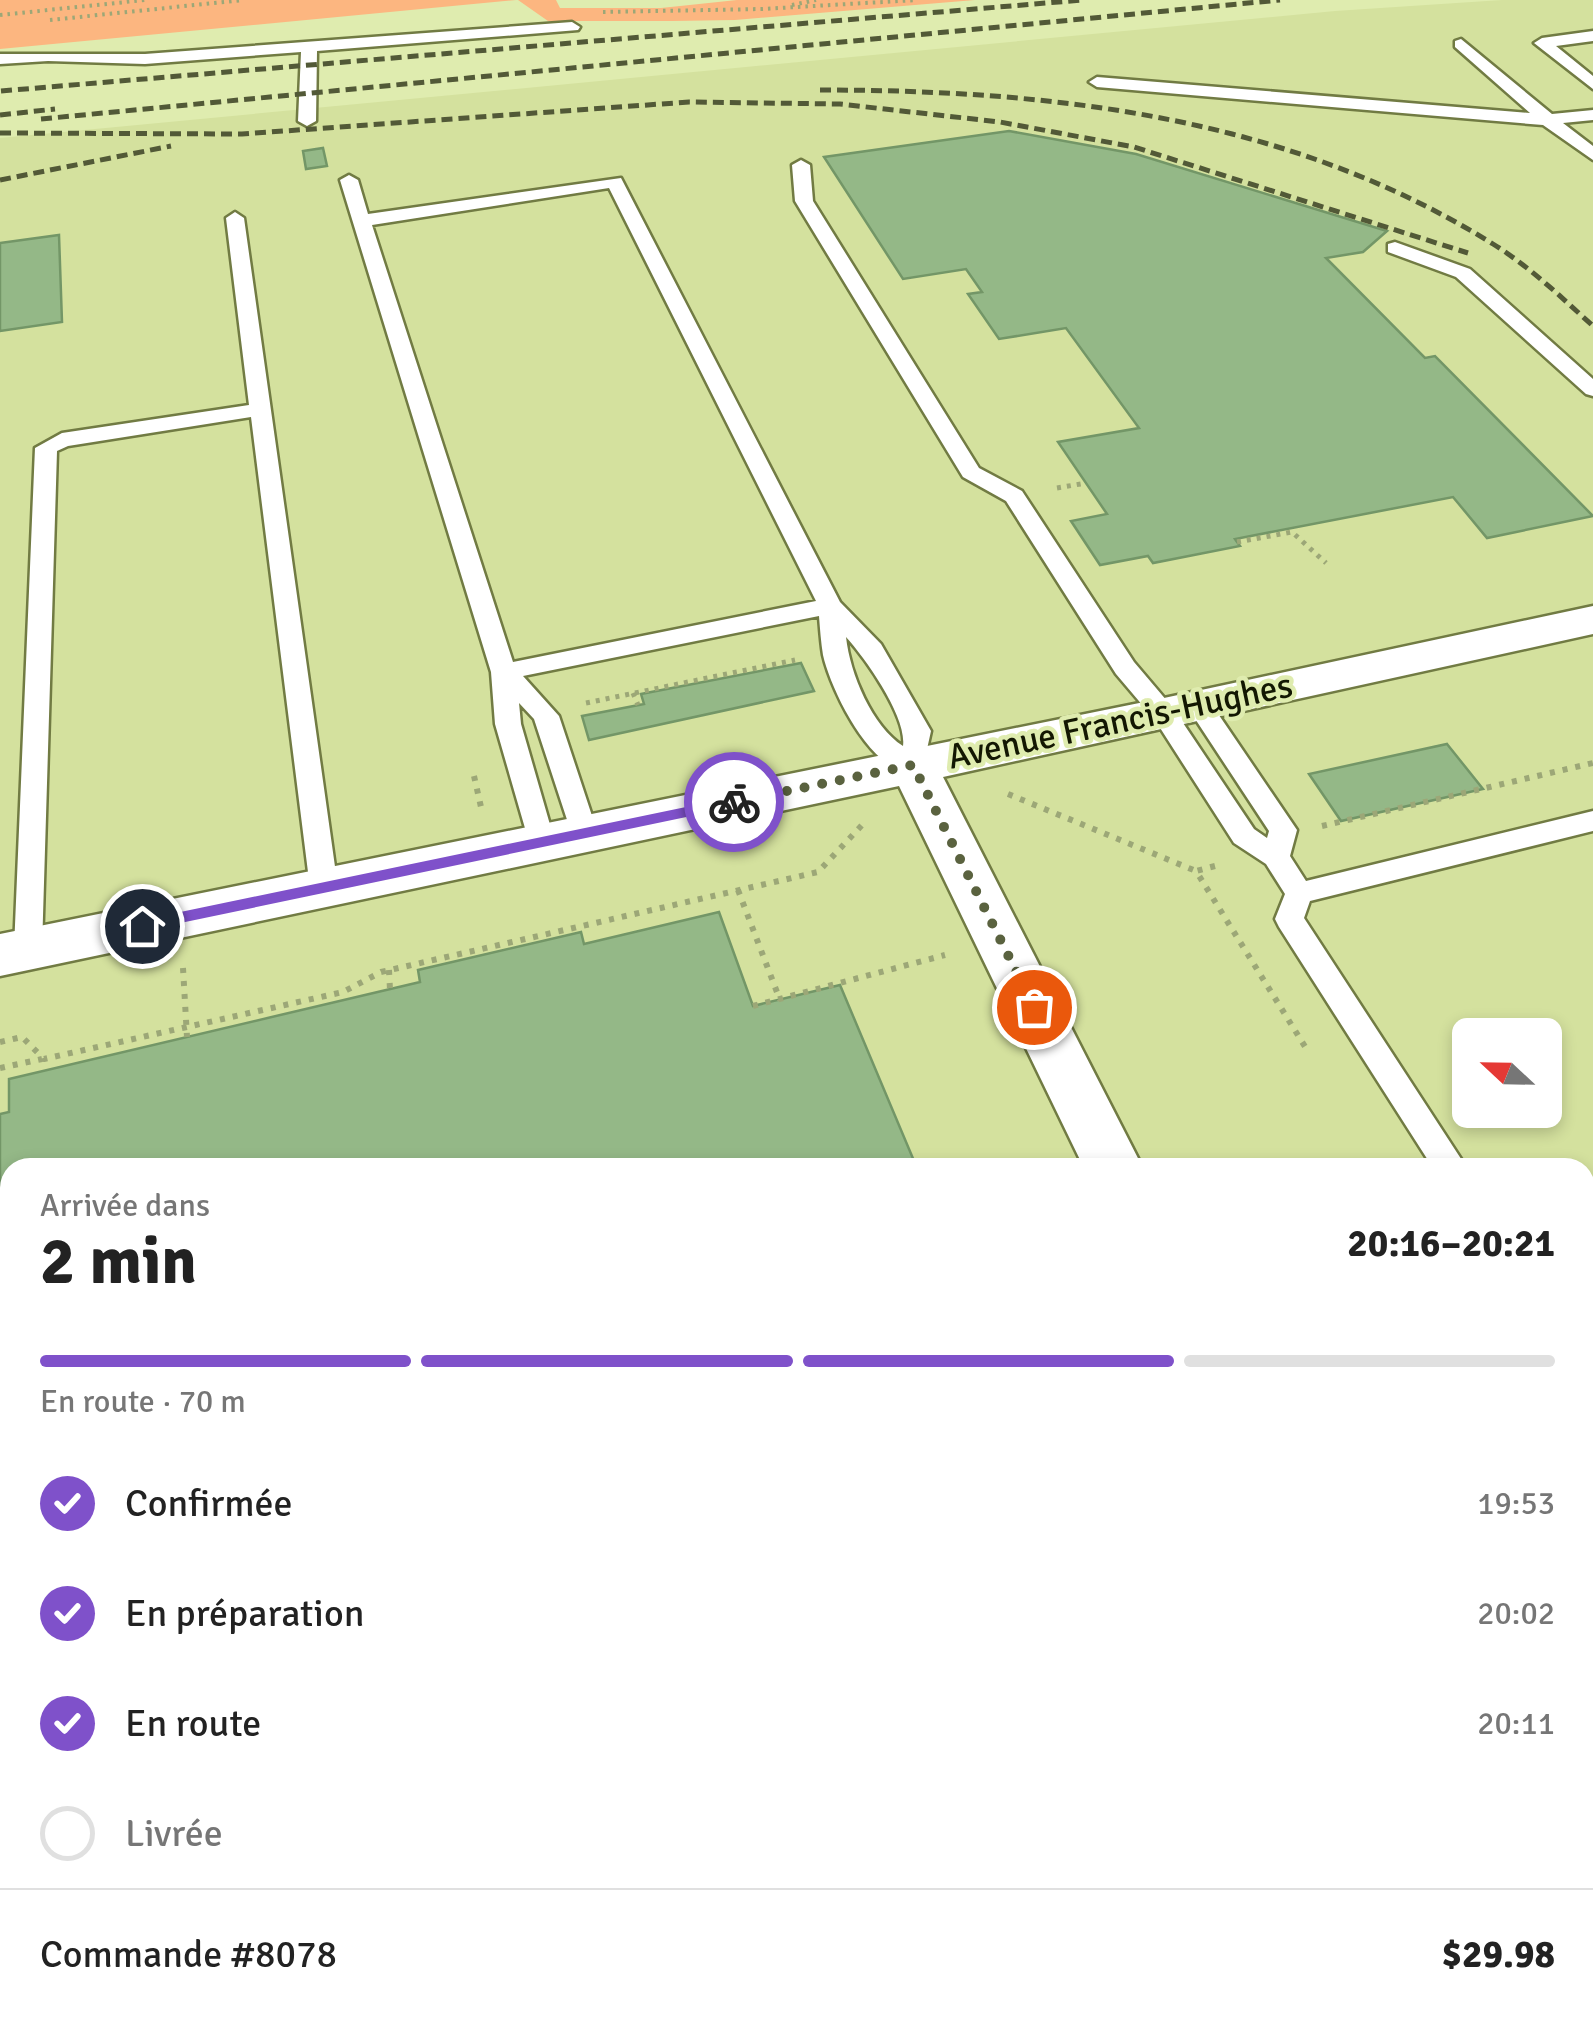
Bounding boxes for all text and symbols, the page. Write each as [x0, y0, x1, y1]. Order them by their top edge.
street label: Avenue Francis-Hughes [944, 663, 1296, 779]
courier [684, 752, 784, 852]
icon: bike [707, 775, 762, 830]
pin [100, 884, 185, 969]
icon: home [115, 899, 170, 954]
pin [992, 965, 1077, 1050]
icon: bag [1007, 980, 1062, 1035]
north arrow [1452, 1018, 1562, 1128]
map controls [1452, 1018, 1562, 1128]
text: Arrivée dans [40, 1186, 210, 1225]
text: 20:16–20:21 [1347, 1220, 1555, 1267]
text: 2 min [40, 1222, 197, 1302]
text: En route · 70 m [40, 1382, 246, 1421]
icon: check [40, 1476, 95, 1531]
text: Confirmée [125, 1480, 293, 1527]
text: 19:53 [1477, 1484, 1555, 1523]
icon: check [40, 1586, 95, 1641]
text: En préparation [125, 1590, 364, 1637]
text: 20:02 [1477, 1594, 1555, 1633]
icon: check [40, 1696, 95, 1751]
text: En route [125, 1700, 261, 1747]
text: 20:11 [1477, 1704, 1555, 1743]
text: Livrée [125, 1810, 223, 1857]
text: Commande #8078 [40, 1931, 337, 1978]
text: $29.98 [1442, 1931, 1555, 1978]

